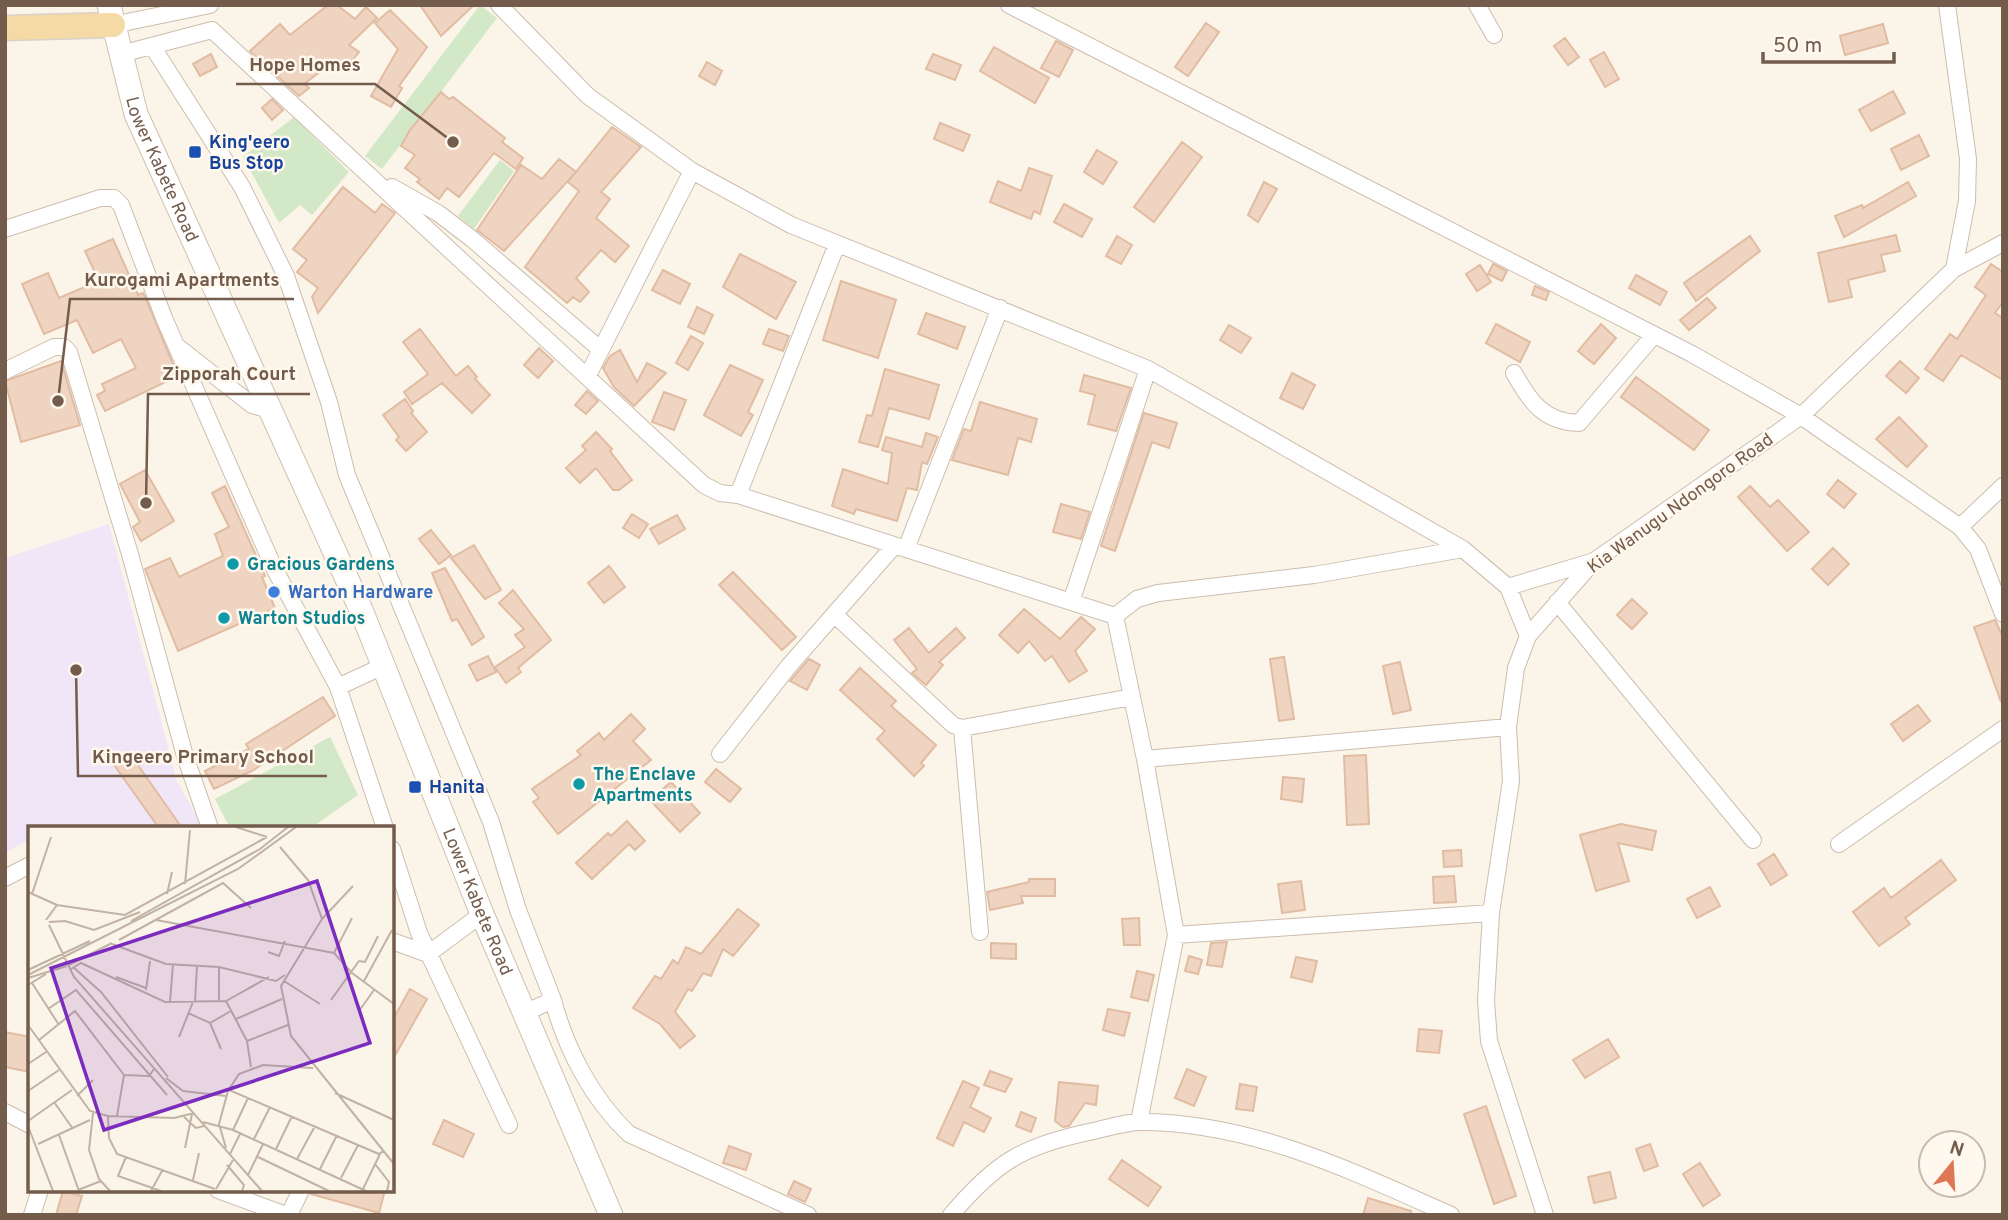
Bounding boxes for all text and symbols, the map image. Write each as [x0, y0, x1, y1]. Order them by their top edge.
scale bar [1763, 21, 1894, 65]
text: 50 m [1773, 33, 1822, 60]
callout: Hope Homes [236, 44, 375, 84]
text: Hope Homes [249, 54, 361, 78]
street label: Lower Kabete Road [119, 94, 203, 246]
place label: King'eero Bus Stop [209, 132, 290, 176]
marker: King'eero Bus Stop [187, 144, 203, 160]
callout: Kurogami Apartments [70, 259, 294, 299]
text: Kurogami Apartments [84, 269, 280, 293]
callout: Zipporah Court [148, 354, 310, 394]
text: Zipporah Court [162, 363, 296, 387]
street label: Kia Wanugu Ndongoro Road [1583, 429, 1778, 580]
place label: Gracious Gardens [247, 554, 395, 577]
marker: Gracious Gardens [225, 556, 241, 572]
place label: Warton Hardware [288, 582, 433, 605]
marker: Warton Hardware [266, 584, 282, 600]
place label: Warton Studios [238, 608, 365, 631]
marker: Warton Studios [216, 610, 232, 626]
callout: Kingeero Primary School [78, 736, 327, 776]
text: Kingeero Primary School [92, 746, 314, 770]
place label: The Enclave Apartments [593, 764, 696, 808]
marker: The Enclave Apartments [571, 776, 587, 792]
place label: Hanita [429, 777, 485, 800]
marker: Hanita [407, 779, 423, 795]
street label: Lower Kabete Road [436, 825, 517, 979]
inset map [28, 826, 394, 1192]
north arrow [1917, 1129, 1987, 1199]
text: N [1946, 1136, 1967, 1163]

